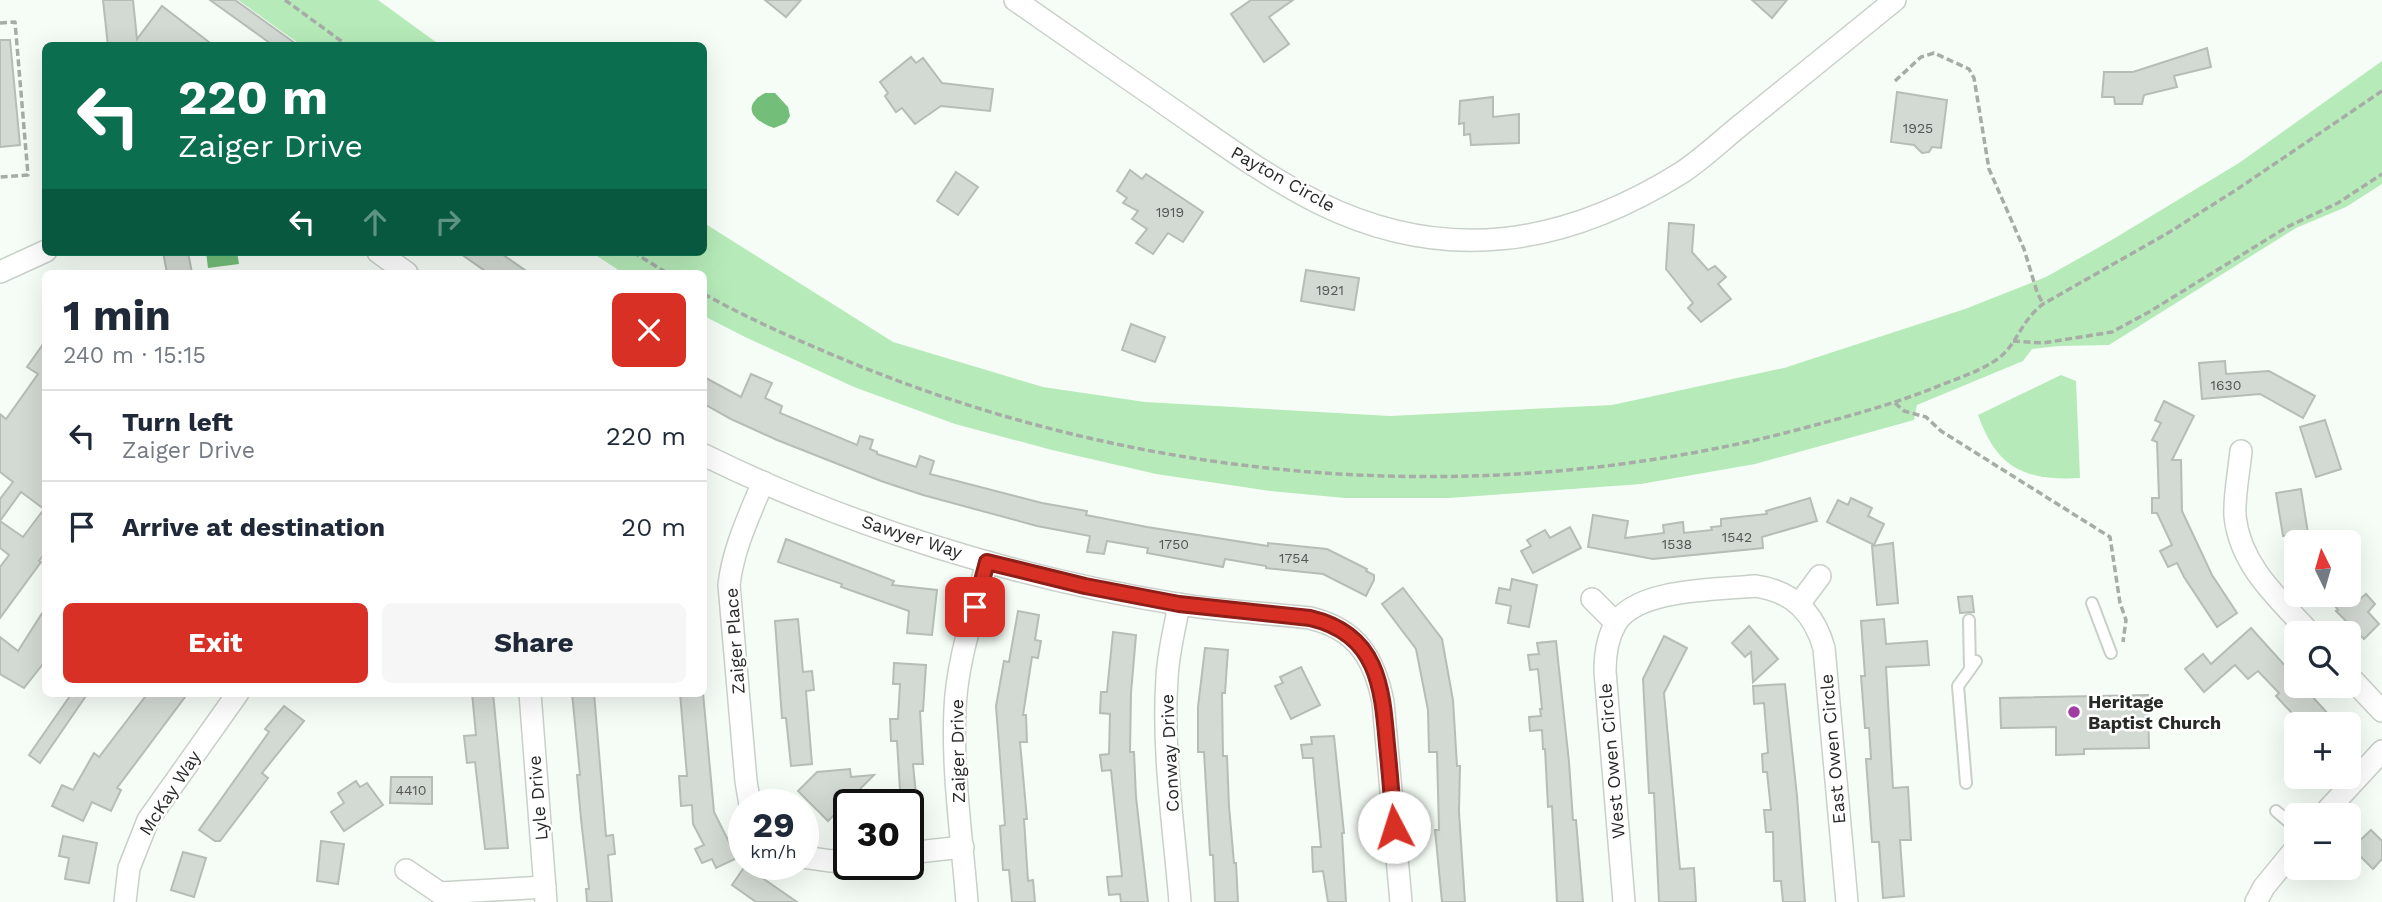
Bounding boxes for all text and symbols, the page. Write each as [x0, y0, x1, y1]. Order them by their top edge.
text: 220 m [178, 68, 328, 126]
icon: left [63, 70, 154, 161]
house number: 1925 [1903, 120, 1933, 136]
text: Zaiger Drive [178, 127, 363, 165]
street label: Payton Circle [1228, 141, 1339, 216]
icon: left [283, 203, 321, 241]
icon: ahead [356, 203, 394, 241]
icon: right [429, 203, 467, 241]
house number: 1919 [1156, 204, 1184, 220]
house number: 1921 [1316, 282, 1344, 298]
text: 1 min [63, 291, 171, 340]
button: close [612, 293, 686, 367]
text: 240 m · 15:15 [63, 342, 206, 369]
house number: 1630 [2211, 377, 2241, 393]
text: Turn left [122, 407, 233, 437]
icon: left [63, 417, 101, 455]
text: 220 m [606, 421, 686, 451]
text: Zaiger Drive [122, 437, 255, 464]
icon: arrive [63, 508, 101, 546]
street label: Sawyer Way [859, 510, 966, 563]
text: Arrive at destination [122, 512, 385, 542]
text: 20 m [621, 512, 686, 542]
house number: 1542 [1722, 529, 1752, 545]
north arrow [2284, 530, 2361, 607]
map controls [2284, 530, 2361, 880]
house number: 1750 [1159, 536, 1189, 552]
house number: 1538 [1662, 536, 1692, 552]
house number: 1754 [1279, 550, 1309, 566]
pin [945, 577, 1005, 637]
street label: Zaiger Place [720, 587, 749, 695]
icon: arrive [956, 588, 994, 626]
button: Exit [63, 603, 368, 683]
button: Share [382, 603, 686, 683]
button: search [2284, 621, 2361, 698]
street label: East Owen Circle [1815, 673, 1850, 825]
street label: West Owen Circle [1594, 682, 1629, 840]
place label: Heritage Baptist Church [2088, 691, 2221, 733]
street label: Conway Drive [1156, 693, 1183, 813]
street label: Zaiger Drive [946, 699, 969, 803]
marker: Heritage Baptist Church [2066, 704, 2082, 720]
button: + [2284, 712, 2361, 789]
street label: McKay Way [134, 746, 205, 839]
street label: Lyle Drive [523, 755, 552, 841]
house number: 4410 [395, 782, 427, 798]
speed limit sign: 30 [833, 789, 924, 880]
position arrow [1357, 790, 1431, 864]
button: − [2284, 803, 2361, 880]
text: 29 [752, 804, 795, 846]
text: km/h [750, 841, 797, 862]

